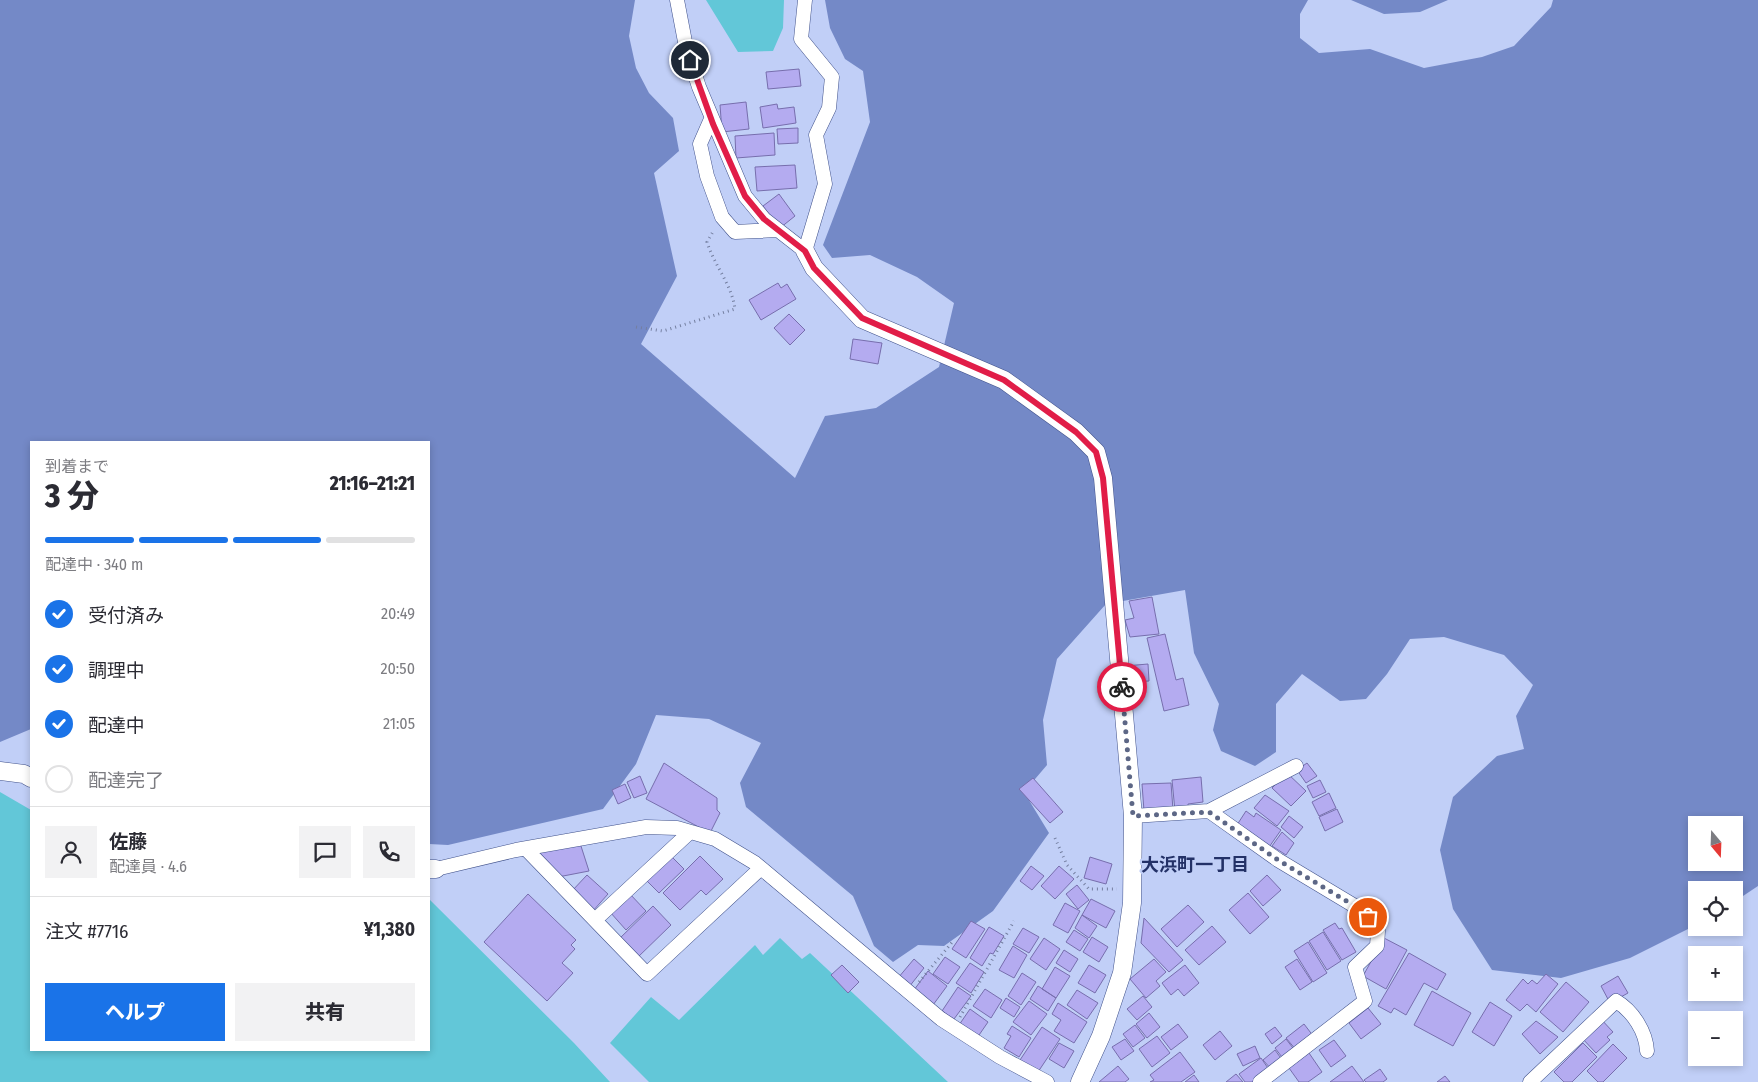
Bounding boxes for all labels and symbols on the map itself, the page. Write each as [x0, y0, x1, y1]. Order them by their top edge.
pin [669, 39, 711, 81]
courier [1097, 662, 1147, 712]
north arrow [1688, 816, 1742, 871]
district label: 大浜町一丁目 [1141, 854, 1249, 876]
pin [1347, 896, 1389, 938]

